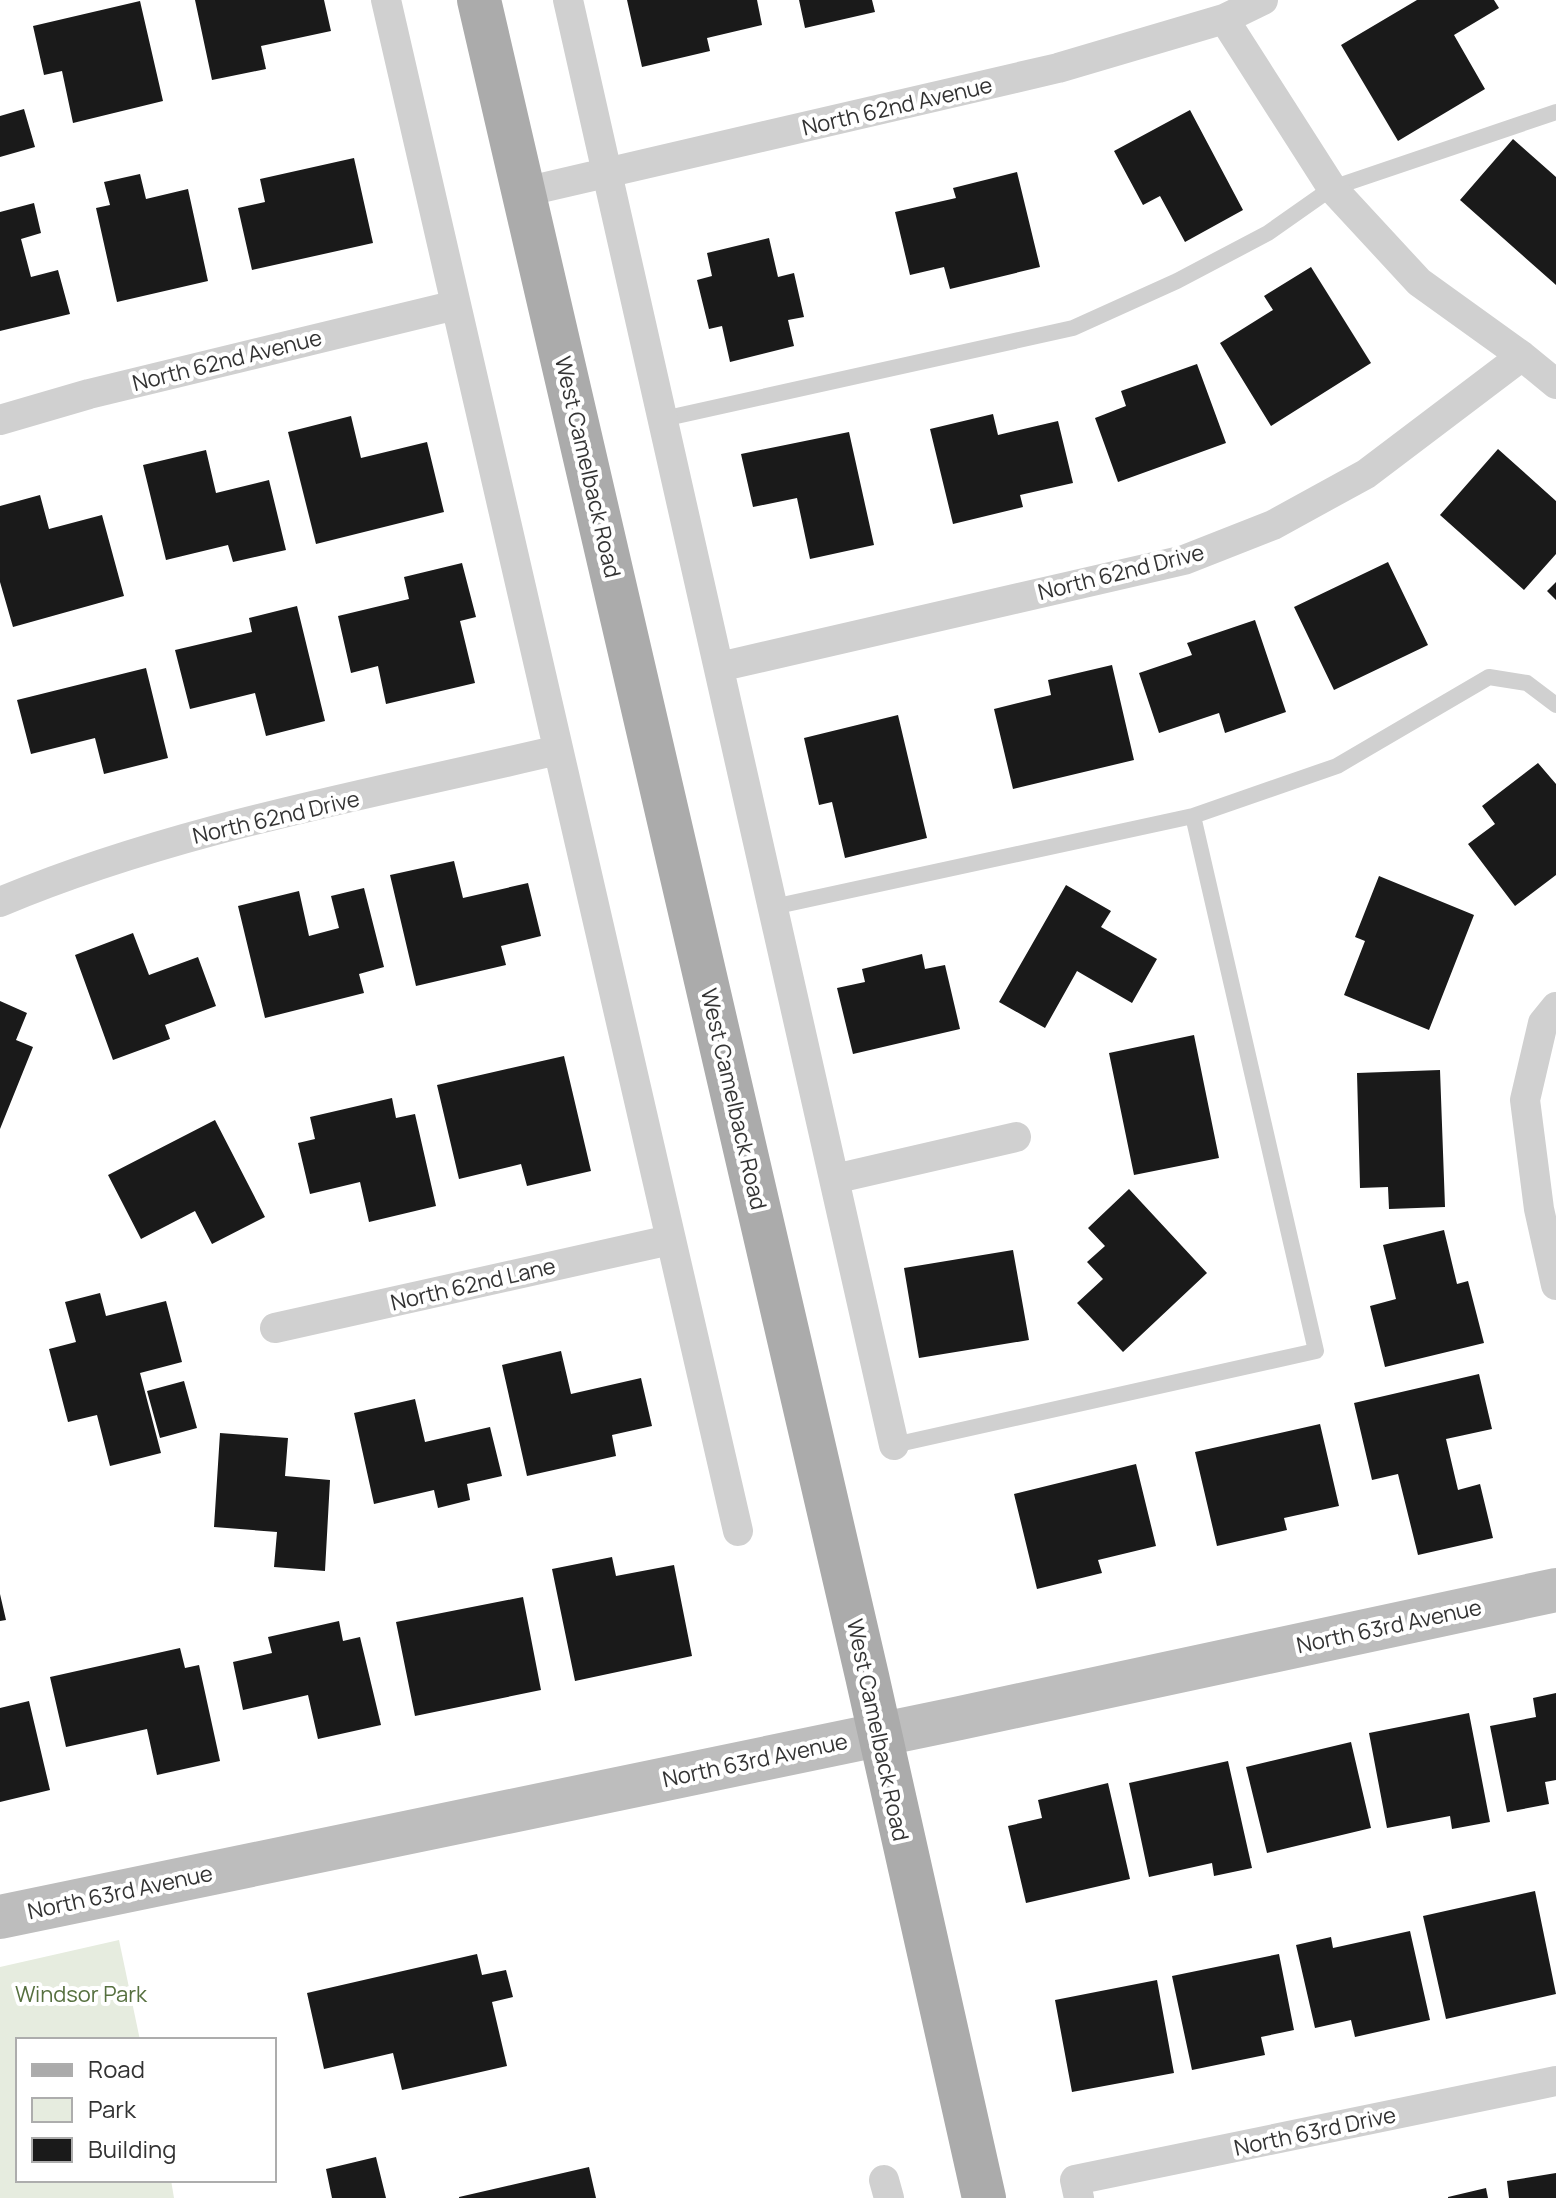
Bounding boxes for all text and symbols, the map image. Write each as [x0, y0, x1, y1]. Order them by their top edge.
street label: North 62nd Avenue [799, 70, 995, 142]
street label: North 62nd Avenue [129, 322, 325, 398]
street label: West Camelback Road [548, 353, 628, 581]
street label: North 62nd Drive [1035, 537, 1207, 607]
street label: North 62nd Drive [190, 783, 362, 851]
street label: West Camelback Road [694, 985, 774, 1213]
street label: North 62nd Lane [388, 1250, 558, 1318]
street label: North 63rd Avenue [1294, 1592, 1484, 1660]
street label: West Camelback Road [840, 1616, 916, 1844]
street label: North 63rd Avenue [660, 1726, 850, 1794]
street label: North 63rd Avenue [25, 1858, 215, 1926]
park label: Windsor Park [15, 1979, 148, 2009]
legend [16, 2038, 276, 2182]
text: Road [88, 2052, 145, 2085]
text: Park [88, 2092, 137, 2125]
street label: North 63rd Drive [1231, 2099, 1399, 2163]
text: Building [88, 2132, 176, 2165]

